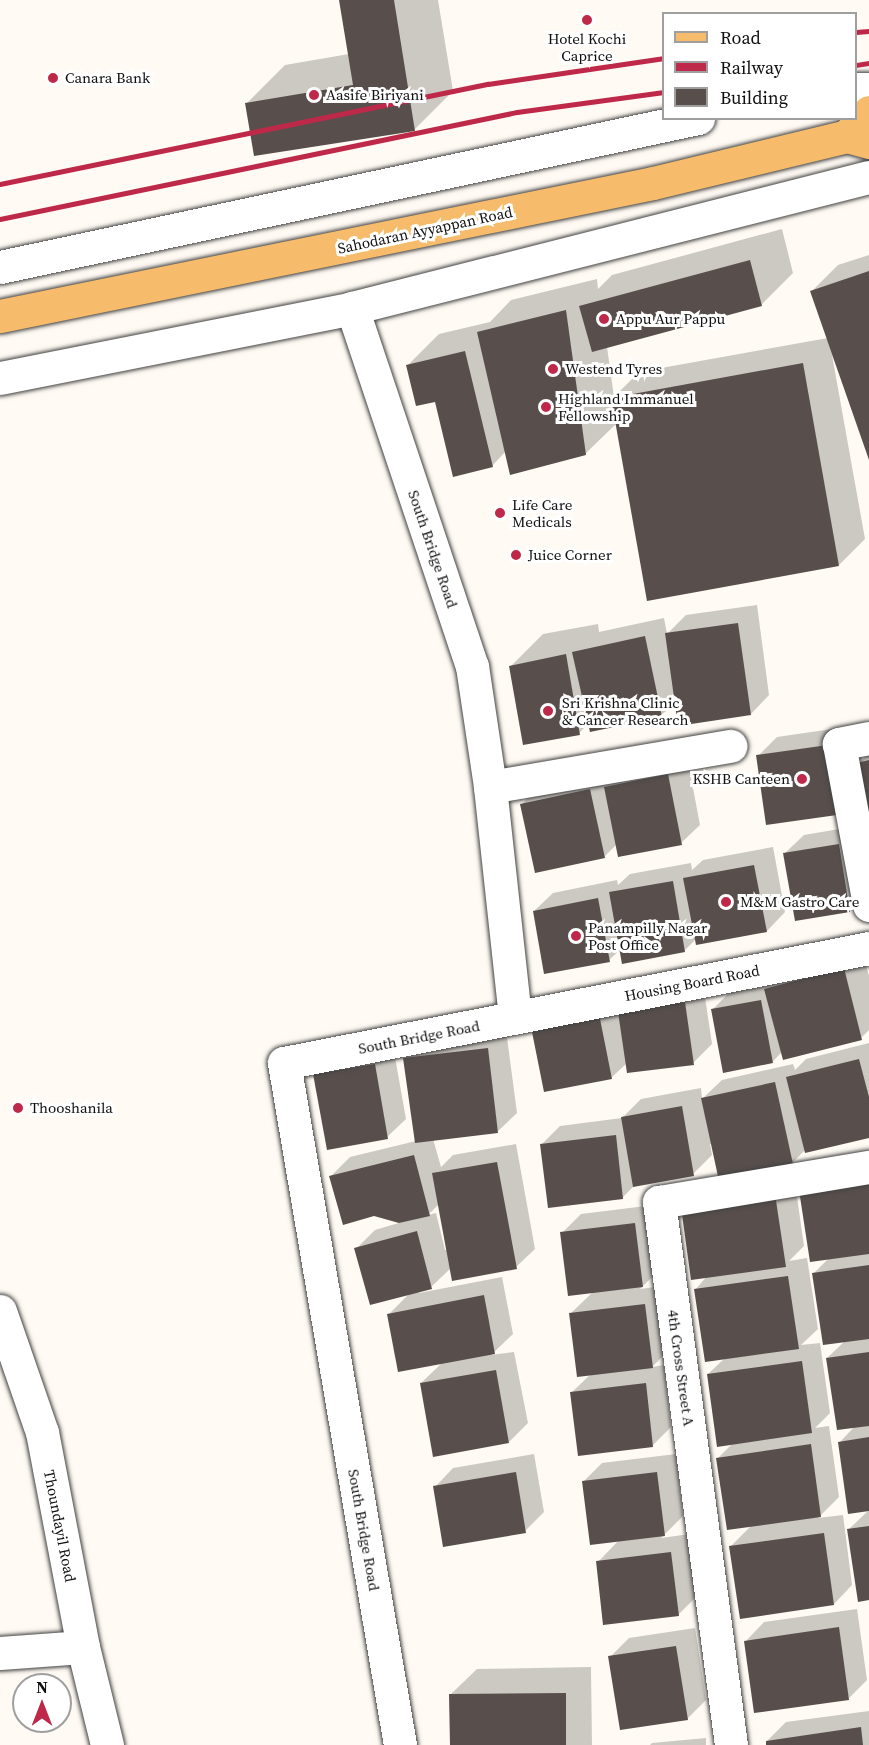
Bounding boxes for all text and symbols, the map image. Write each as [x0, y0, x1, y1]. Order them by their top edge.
legend [662, 12, 857, 120]
marker: Hotel Kochi Caprice [580, 13, 594, 27]
text: Road [720, 25, 761, 50]
place label: Hotel Kochi Caprice [548, 29, 626, 64]
text: Railway [720, 55, 783, 80]
place label: Canara Bank [65, 69, 150, 87]
marker: Canara Bank [46, 71, 60, 85]
text: Building [720, 85, 788, 110]
place label: Aasife Biriyani [326, 86, 424, 104]
marker: Aasife Biriyani [307, 88, 321, 102]
street label: Sahodaran Ayyappan Road [336, 203, 514, 257]
place label: Appu Aur Pappu [616, 310, 725, 328]
marker: Appu Aur Pappu [597, 312, 611, 326]
place label: Westend Tyres [565, 360, 663, 378]
marker: Westend Tyres [546, 362, 560, 376]
place label: Highland Immanuel Fellowship [558, 389, 694, 424]
marker: Highland Immanuel Fellowship [539, 400, 553, 414]
street label: South Bridge Road [404, 488, 462, 610]
place label: Life Care Medicals [512, 495, 573, 530]
marker: Life Care Medicals [493, 506, 507, 520]
place label: Juice Corner [528, 546, 612, 564]
marker: Juice Corner [509, 548, 523, 562]
place label: Sri Krishna Clinic & Cancer Research [562, 693, 688, 728]
marker: Sri Krishna Clinic & Cancer Research [539, 702, 557, 720]
place label: KSHB Canteen [692, 770, 790, 788]
marker: KSHB Canteen [795, 772, 809, 786]
marker: M&M Gastro Care [717, 893, 735, 911]
place label: M&M Gastro Care [740, 893, 859, 911]
place label: Panampilly Nagar Post Office [588, 918, 707, 953]
marker: Panampilly Nagar Post Office [569, 929, 583, 943]
street label: Housing Board Road [623, 961, 761, 1005]
street label: South Bridge Road [357, 1016, 481, 1058]
place label: Thooshanila [30, 1099, 113, 1117]
marker: Thooshanila [11, 1101, 25, 1115]
street label: 4th Cross Street A [664, 1309, 698, 1427]
street label: Thoundayil Road [40, 1468, 80, 1584]
street label: South Bridge Road [344, 1468, 384, 1592]
north arrow [12, 1673, 72, 1733]
text: N [36, 1676, 48, 1698]

